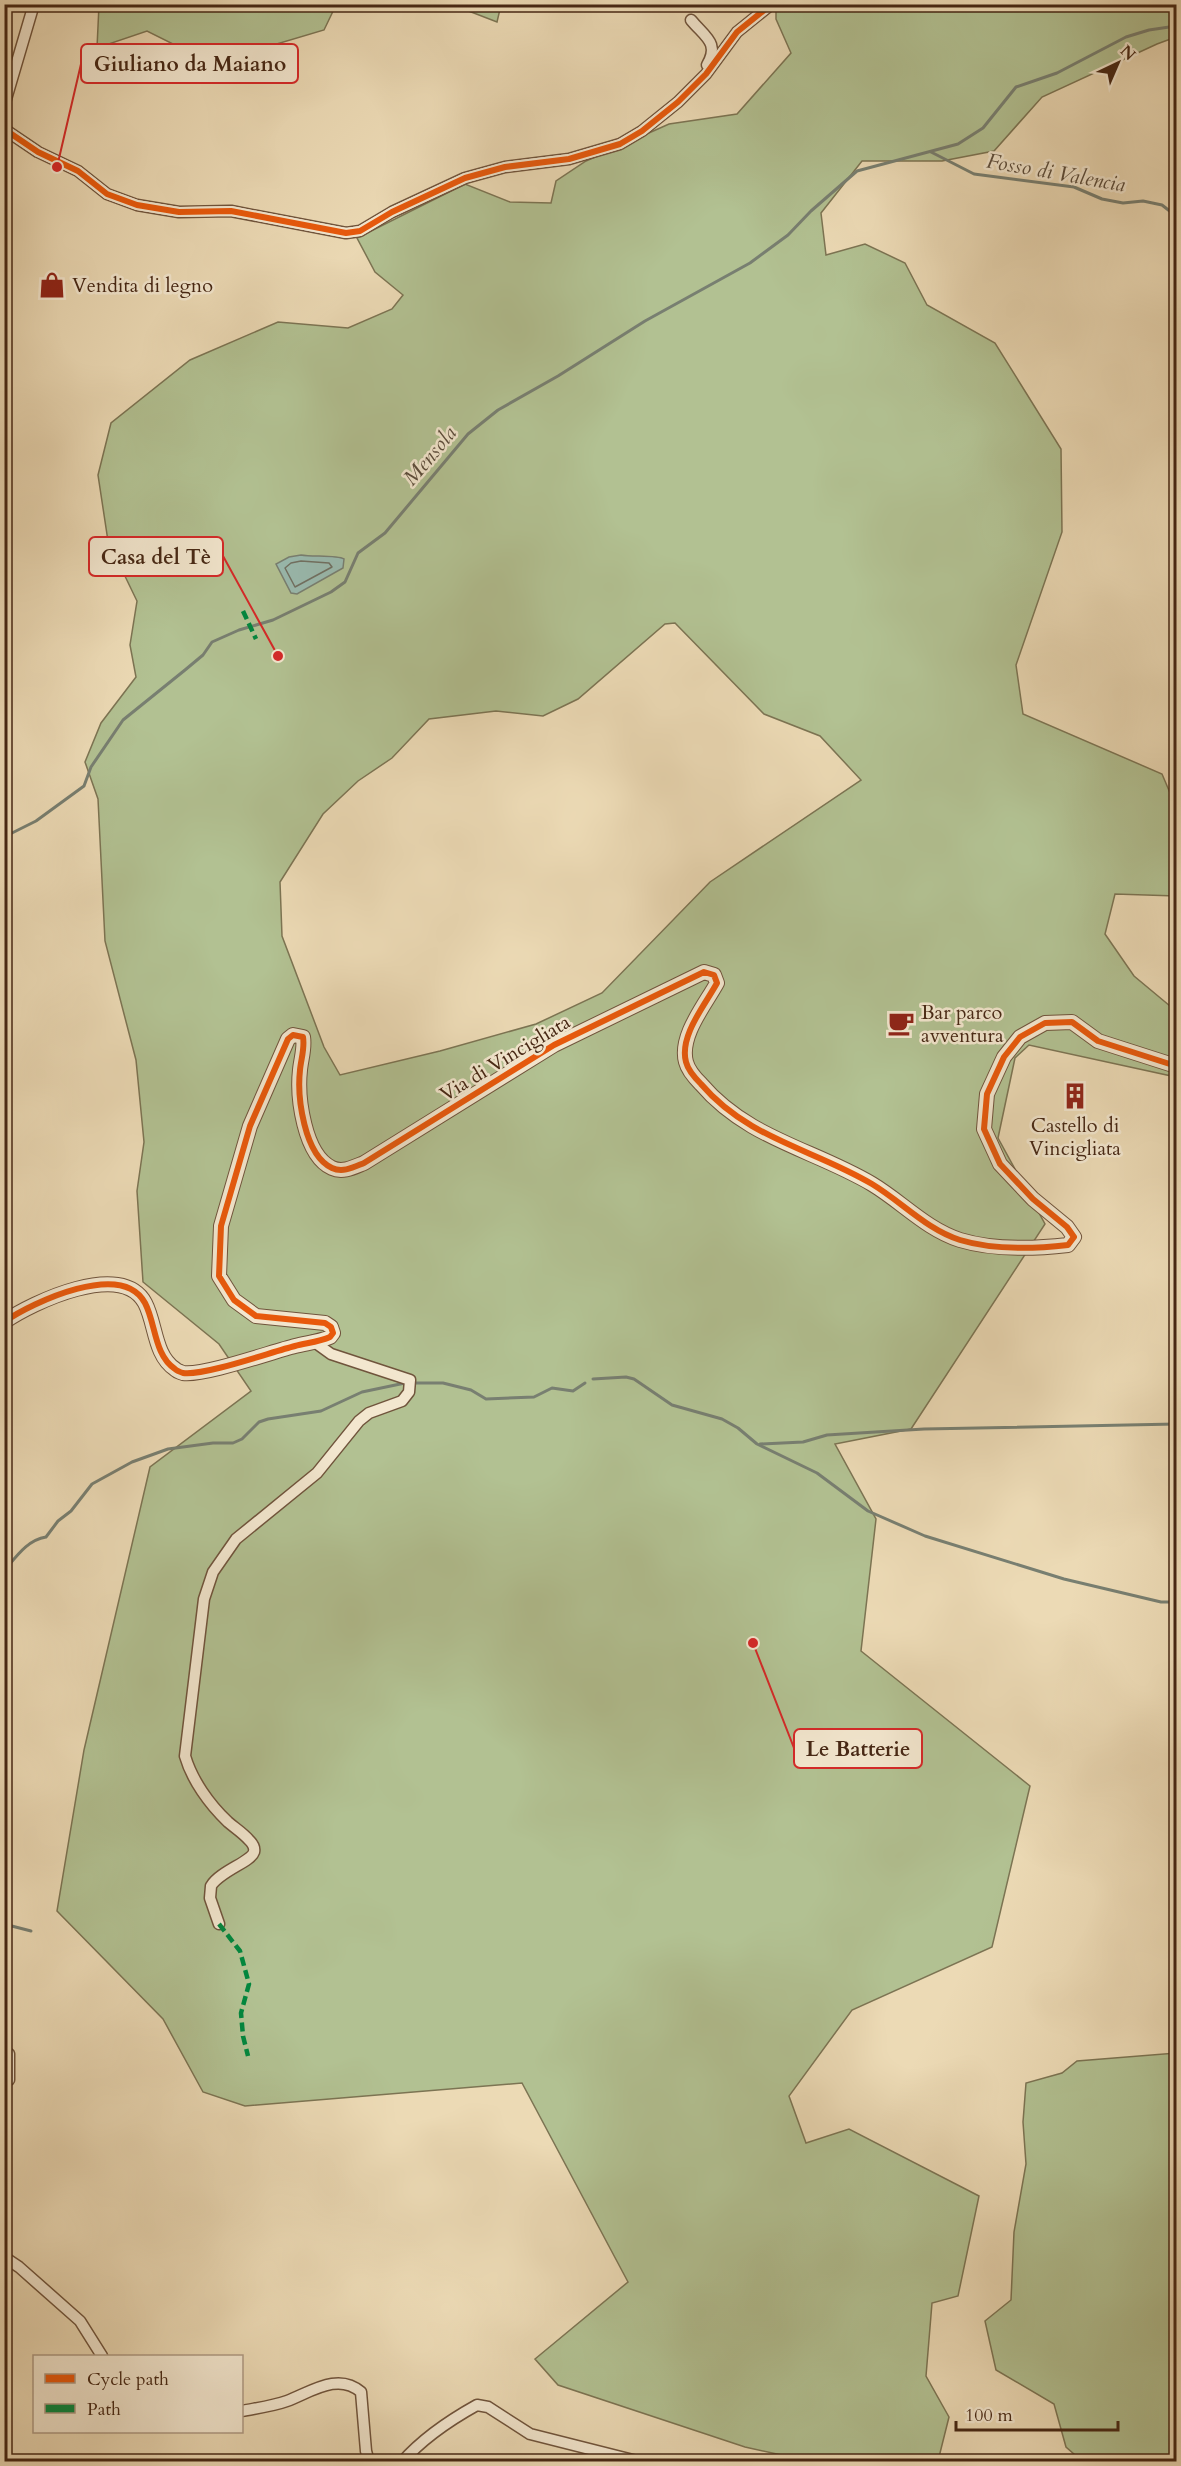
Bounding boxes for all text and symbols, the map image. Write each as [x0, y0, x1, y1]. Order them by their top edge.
north arrow [1088, 33, 1148, 93]
text: N [1115, 40, 1140, 66]
callout: Giuliano da Maiano [81, 44, 298, 83]
text: Giuliano da Maiano [94, 50, 286, 79]
water label: Fosso di Valencia [984, 147, 1128, 199]
shop icon: Vendita di legno [37, 270, 67, 300]
place label: Vendita di legno [72, 272, 213, 299]
water label: Mensola [397, 420, 463, 492]
callout: Casa del Tè [89, 537, 223, 576]
text: Casa del Tè [101, 543, 211, 572]
place label: Bar parco avventura [921, 999, 1004, 1049]
street label: Via di Vincigliata [435, 1008, 576, 1108]
cafe icon: Bar parco avventura [886, 1008, 916, 1038]
building icon: Castello di Vincigliata [1060, 1081, 1090, 1111]
place label: Castello di Vincigliata [1029, 1112, 1121, 1162]
callout: Le Batterie [794, 1729, 922, 1768]
text: Le Batterie [806, 1735, 910, 1764]
legend [33, 2355, 243, 2433]
text: Cycle path [87, 2367, 169, 2392]
scale bar [956, 2394, 1118, 2432]
text: Path [87, 2397, 121, 2422]
text: 100 m [965, 2403, 1013, 2428]

